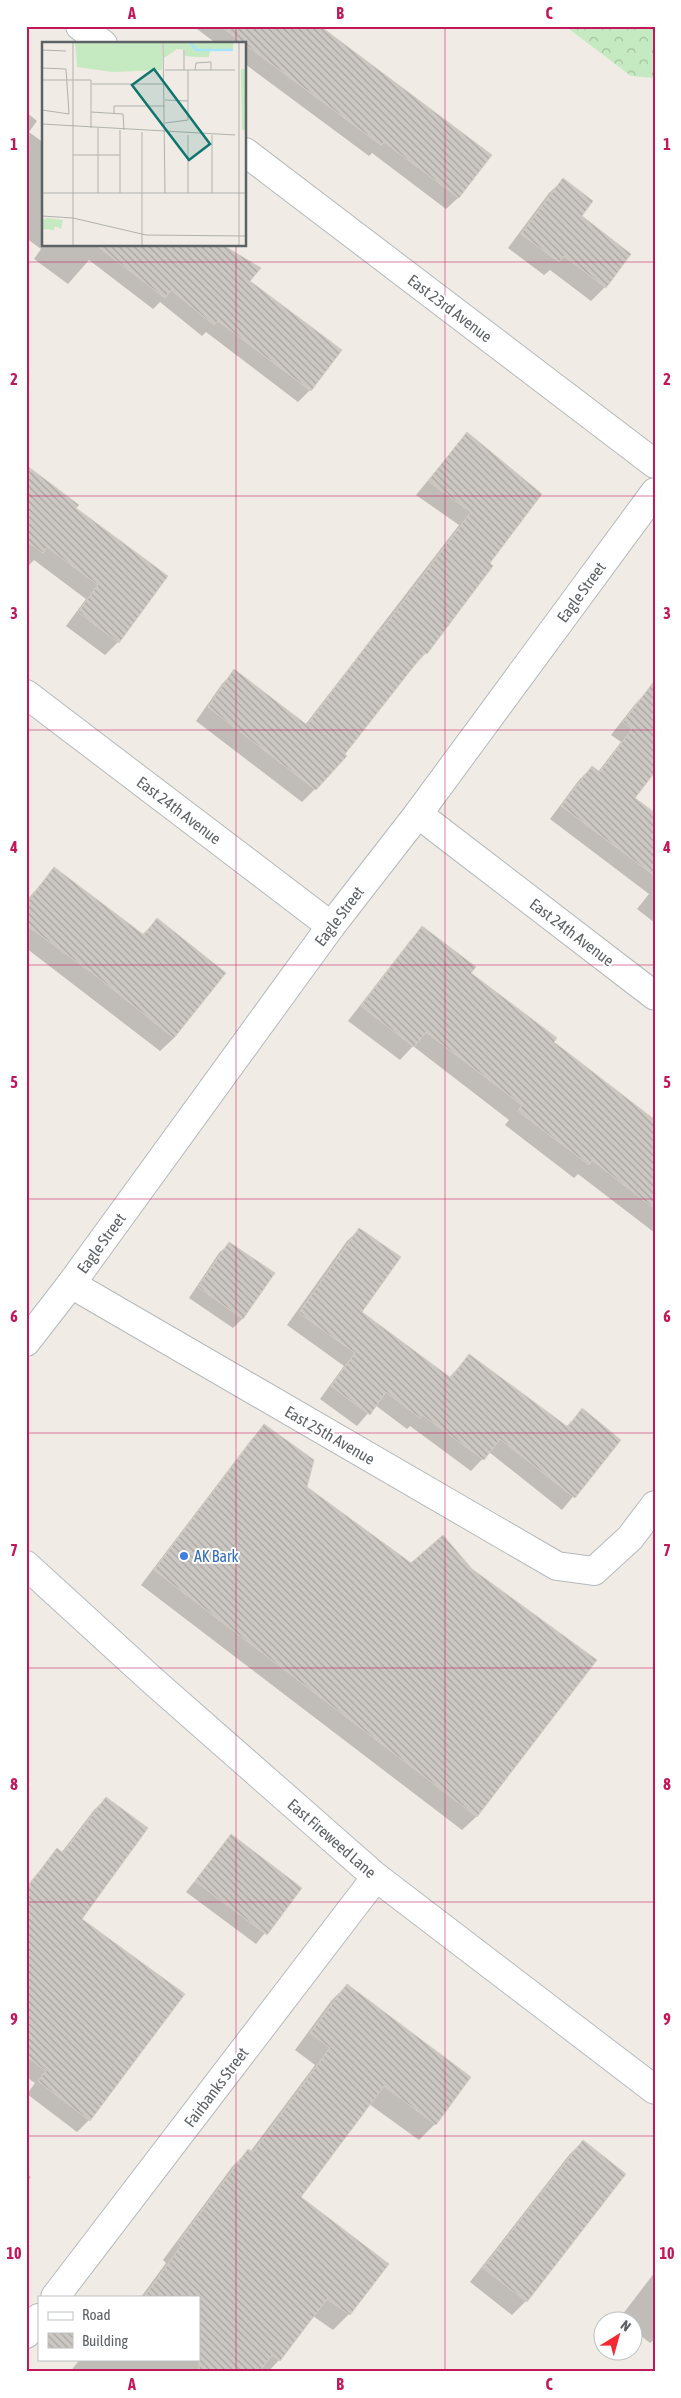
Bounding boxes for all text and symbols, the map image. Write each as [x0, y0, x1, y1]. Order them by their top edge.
text: A [127, 4, 136, 22]
text: B [336, 4, 344, 22]
text: C [545, 4, 553, 22]
inset map [42, 42, 246, 246]
text: 1 [10, 135, 18, 153]
text: 1 [663, 135, 671, 153]
street label: East 23rd Avenue [404, 271, 496, 345]
text: 2 [10, 370, 18, 388]
text: 2 [663, 370, 671, 388]
street label: Eagle Street [553, 558, 610, 626]
text: 3 [10, 604, 18, 622]
text: 3 [663, 604, 671, 622]
street label: East 24th Avenue [133, 773, 225, 847]
text: 4 [9, 838, 18, 856]
text: 4 [662, 838, 671, 856]
street label: Eagle Street [311, 882, 368, 950]
street label: East 24th Avenue [526, 895, 618, 969]
text: 5 [10, 1073, 18, 1091]
text: 5 [663, 1073, 671, 1091]
street label: Eagle Street [73, 1209, 130, 1277]
text: 6 [10, 1307, 18, 1325]
text: 6 [663, 1307, 671, 1325]
street label: East 25th Avenue [282, 1402, 378, 1468]
text: 7 [10, 1541, 18, 1559]
text: 7 [663, 1541, 671, 1559]
place label: AK Bark [194, 1547, 239, 1565]
marker: AK Bark [178, 1550, 190, 1562]
text: 8 [10, 1775, 18, 1793]
text: 8 [663, 1775, 671, 1793]
street label: East Fireweed Lane [284, 1795, 380, 1881]
text: 9 [10, 2010, 18, 2028]
text: 9 [663, 2010, 671, 2028]
street label: Fairbanks Street [180, 2043, 252, 2130]
text: 10 [6, 2244, 22, 2262]
text: 10 [659, 2244, 675, 2262]
legend [38, 2296, 200, 2360]
text: Road [82, 2306, 111, 2323]
north arrow [594, 2310, 644, 2360]
text: N [618, 2317, 634, 2334]
text: Building [82, 2332, 128, 2349]
text: A [127, 2375, 136, 2393]
text: B [336, 2375, 344, 2393]
text: C [545, 2375, 553, 2393]

